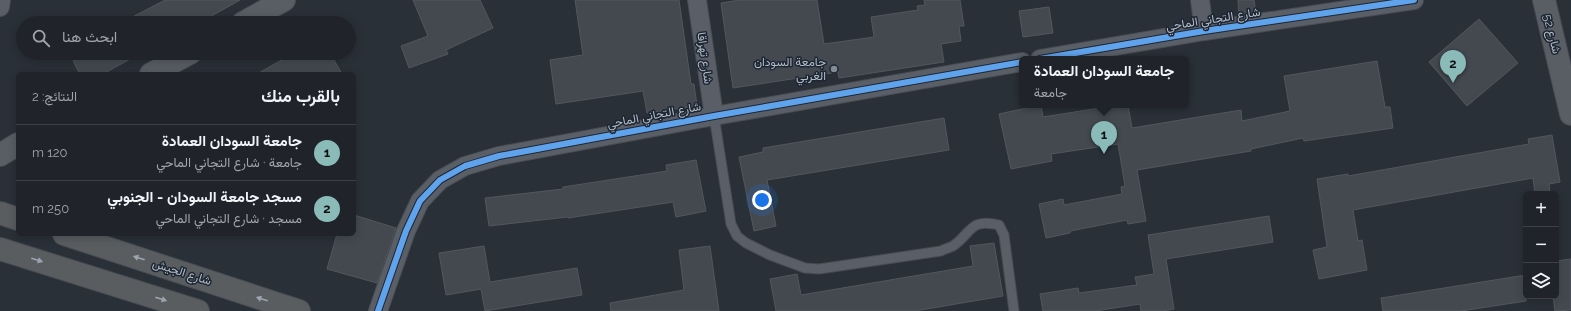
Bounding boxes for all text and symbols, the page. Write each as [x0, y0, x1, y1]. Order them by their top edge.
street label: شارع التجاني الماحي [1165, 5, 1262, 36]
street label: شارع 52 [1538, 13, 1564, 56]
search box [16, 16, 356, 60]
icon: search [30, 27, 52, 49]
text: ابحث هنا [62, 28, 117, 46]
street label: شارع تهراقا [692, 31, 716, 85]
pin: 2 [1440, 50, 1466, 83]
place label: جامعة السودان الغربي [754, 55, 826, 86]
popup [1019, 56, 1189, 108]
text: جامعة السودان العمادة [1034, 62, 1174, 80]
marker: جامعة السودان الغربي [829, 64, 839, 74]
text: جامعة [1034, 85, 1067, 100]
text: بالقرب منك [261, 86, 340, 106]
text: النتائج: 2 [32, 89, 77, 104]
street label: شارع التجاني الماحي [606, 99, 703, 134]
pin: 1 [1091, 121, 1117, 154]
text: جامعة السودان العمادة [162, 132, 302, 150]
text: 120 m [32, 145, 68, 160]
text: 1 [324, 145, 330, 160]
text: جامعة · شارع التجاني الماحي [156, 155, 302, 170]
text: مسجد جامعة السودان - الجنوبي [107, 188, 302, 206]
your location [752, 190, 772, 210]
map controls [1523, 191, 1559, 299]
button: + [1523, 191, 1559, 227]
text: 250 m [32, 201, 69, 216]
text: 2 [323, 201, 331, 216]
text: مسجد · شارع التجاني الماحي [156, 211, 302, 226]
button: − [1523, 227, 1559, 263]
one-way arrow [132, 255, 144, 261]
street label: شارع الجيش [150, 256, 213, 290]
one-way arrow [32, 257, 44, 263]
button: layers [1523, 263, 1559, 299]
one-way arrow [156, 296, 168, 302]
one-way arrow [256, 296, 268, 302]

